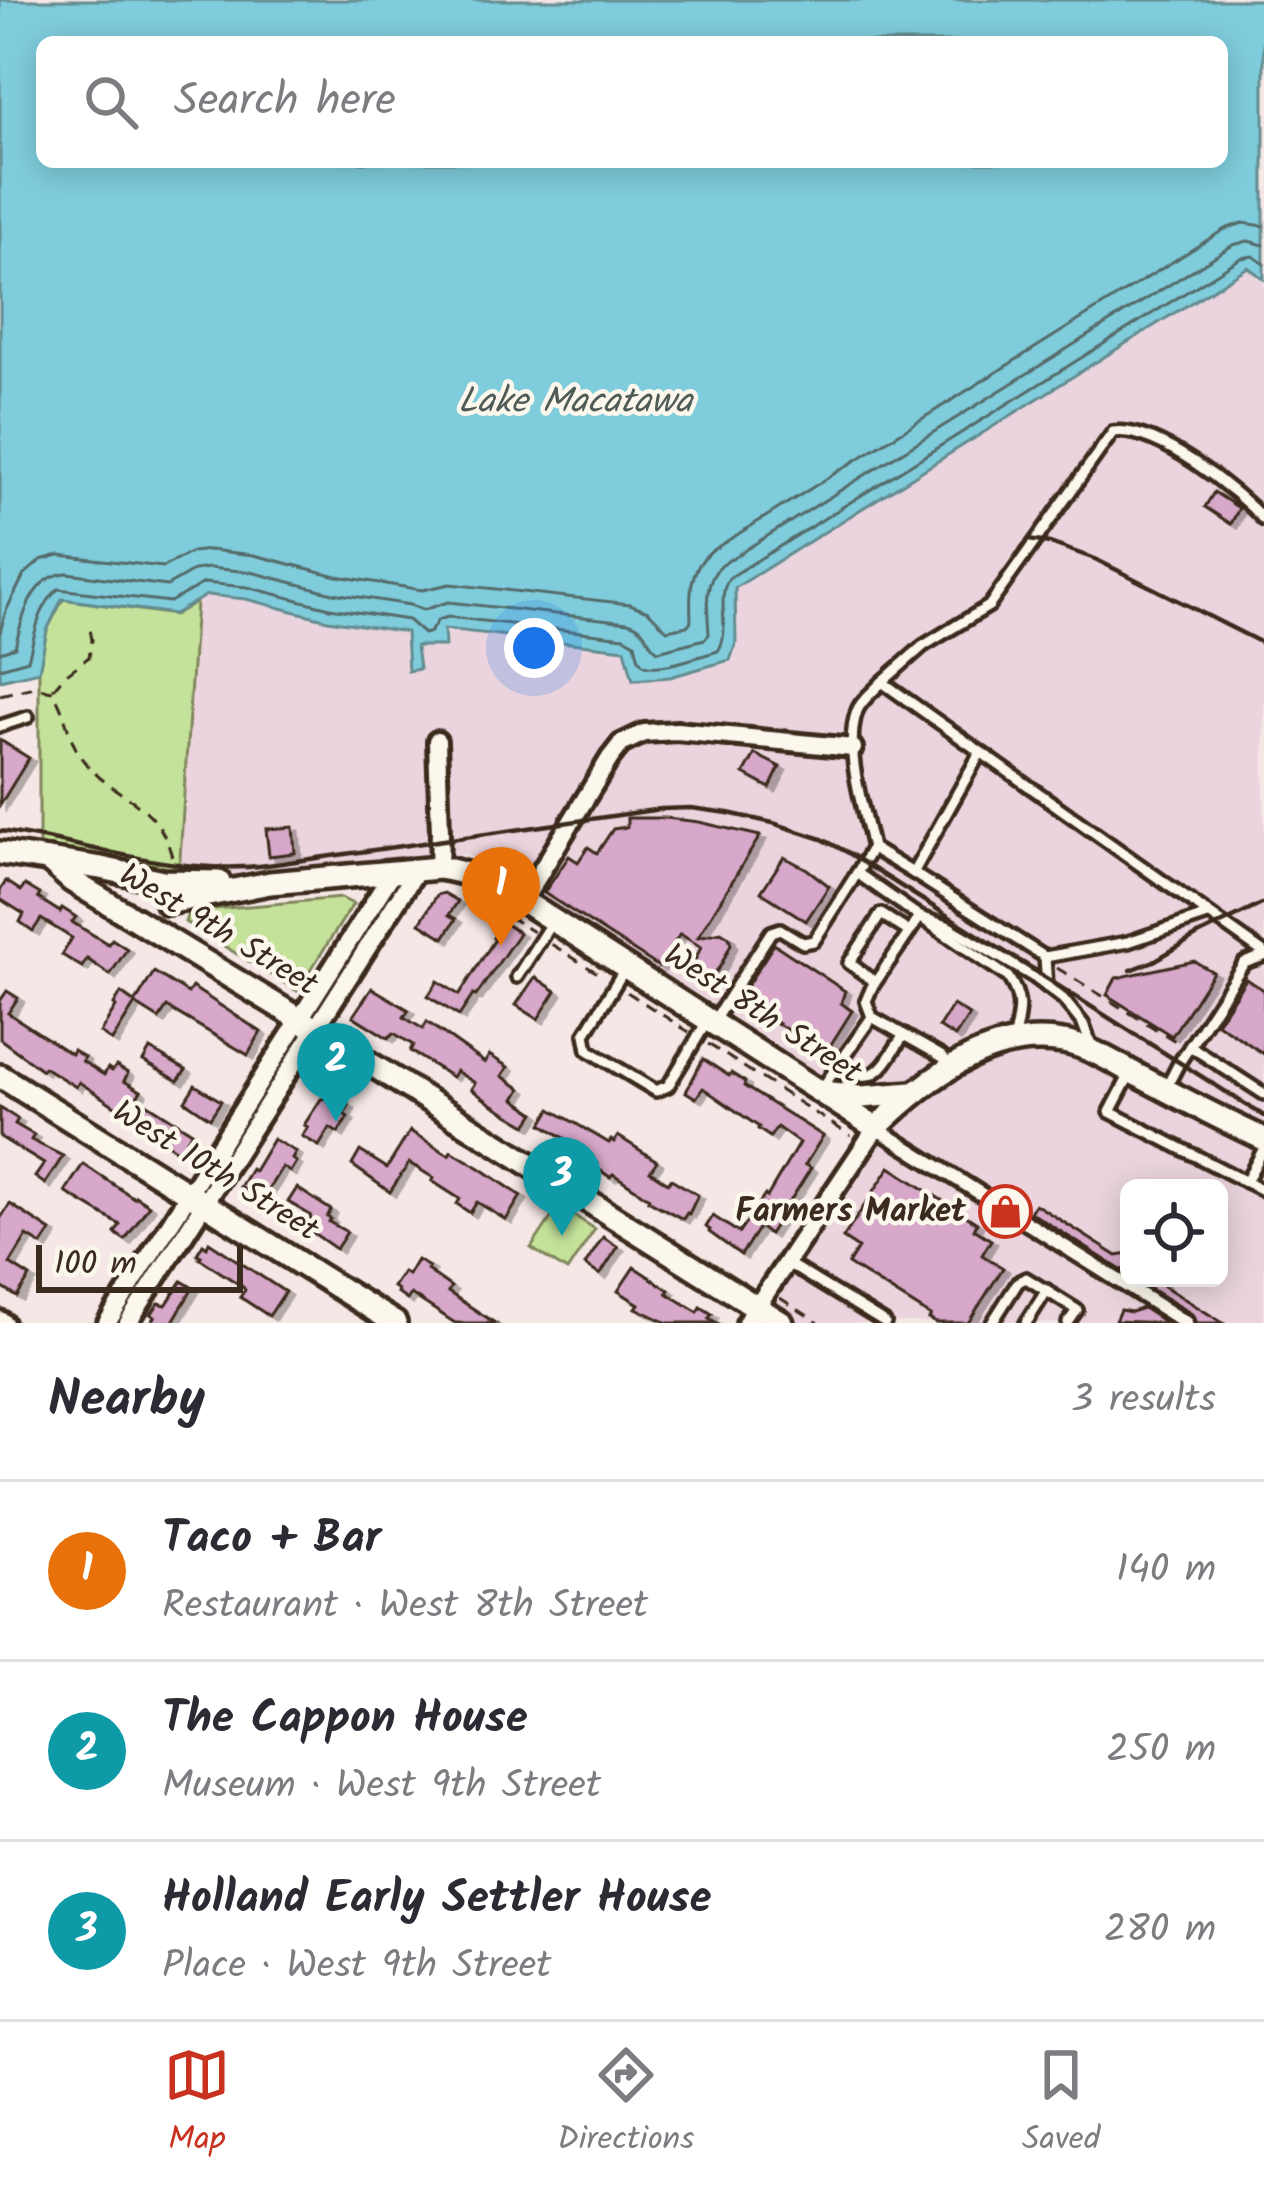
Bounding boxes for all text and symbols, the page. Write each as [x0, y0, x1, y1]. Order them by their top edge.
search box [36, 36, 1228, 168]
text: Search here [174, 66, 396, 138]
icon: search [78, 69, 144, 135]
water label: Lake Macatawa [458, 374, 694, 431]
your location [504, 618, 564, 678]
pin: 1 [462, 847, 540, 946]
street label: West 9th Street [108, 851, 329, 1012]
street label: West 8th Street [652, 931, 873, 1100]
pin: 2 [297, 1023, 375, 1122]
street label: West 10th Street [101, 1087, 330, 1257]
pin: 3 [523, 1137, 601, 1236]
map controls [1120, 1179, 1228, 1287]
button: locate [1120, 1179, 1228, 1287]
shop icon: Farmers Market [977, 1184, 1033, 1240]
place label: Farmers Market [735, 1186, 967, 1239]
scale bar [36, 1239, 243, 1292]
text: 100 m [54, 1239, 137, 1292]
text: Nearby [48, 1361, 205, 1442]
text: 3 results [1071, 1370, 1216, 1432]
text: Taco + Bar [162, 1504, 381, 1576]
text: 1 [81, 1540, 93, 1602]
text: 140 m [1116, 1540, 1216, 1602]
text: Restaurant · West 8th Street [162, 1576, 648, 1638]
text: The Cappon House [162, 1684, 528, 1756]
text: 2 [76, 1720, 98, 1782]
text: 250 m [1106, 1720, 1216, 1782]
text: Museum · West 9th Street [162, 1756, 601, 1818]
text: Holland Early Settler House [162, 1864, 712, 1936]
text: 3 [76, 1900, 98, 1962]
text: 280 m [1104, 1900, 1216, 1962]
text: Place · West 9th Street [162, 1936, 551, 1998]
tab: Map [164, 2042, 230, 2167]
tab: Directions [557, 2042, 694, 2167]
tab: Saved [1022, 2042, 1100, 2167]

